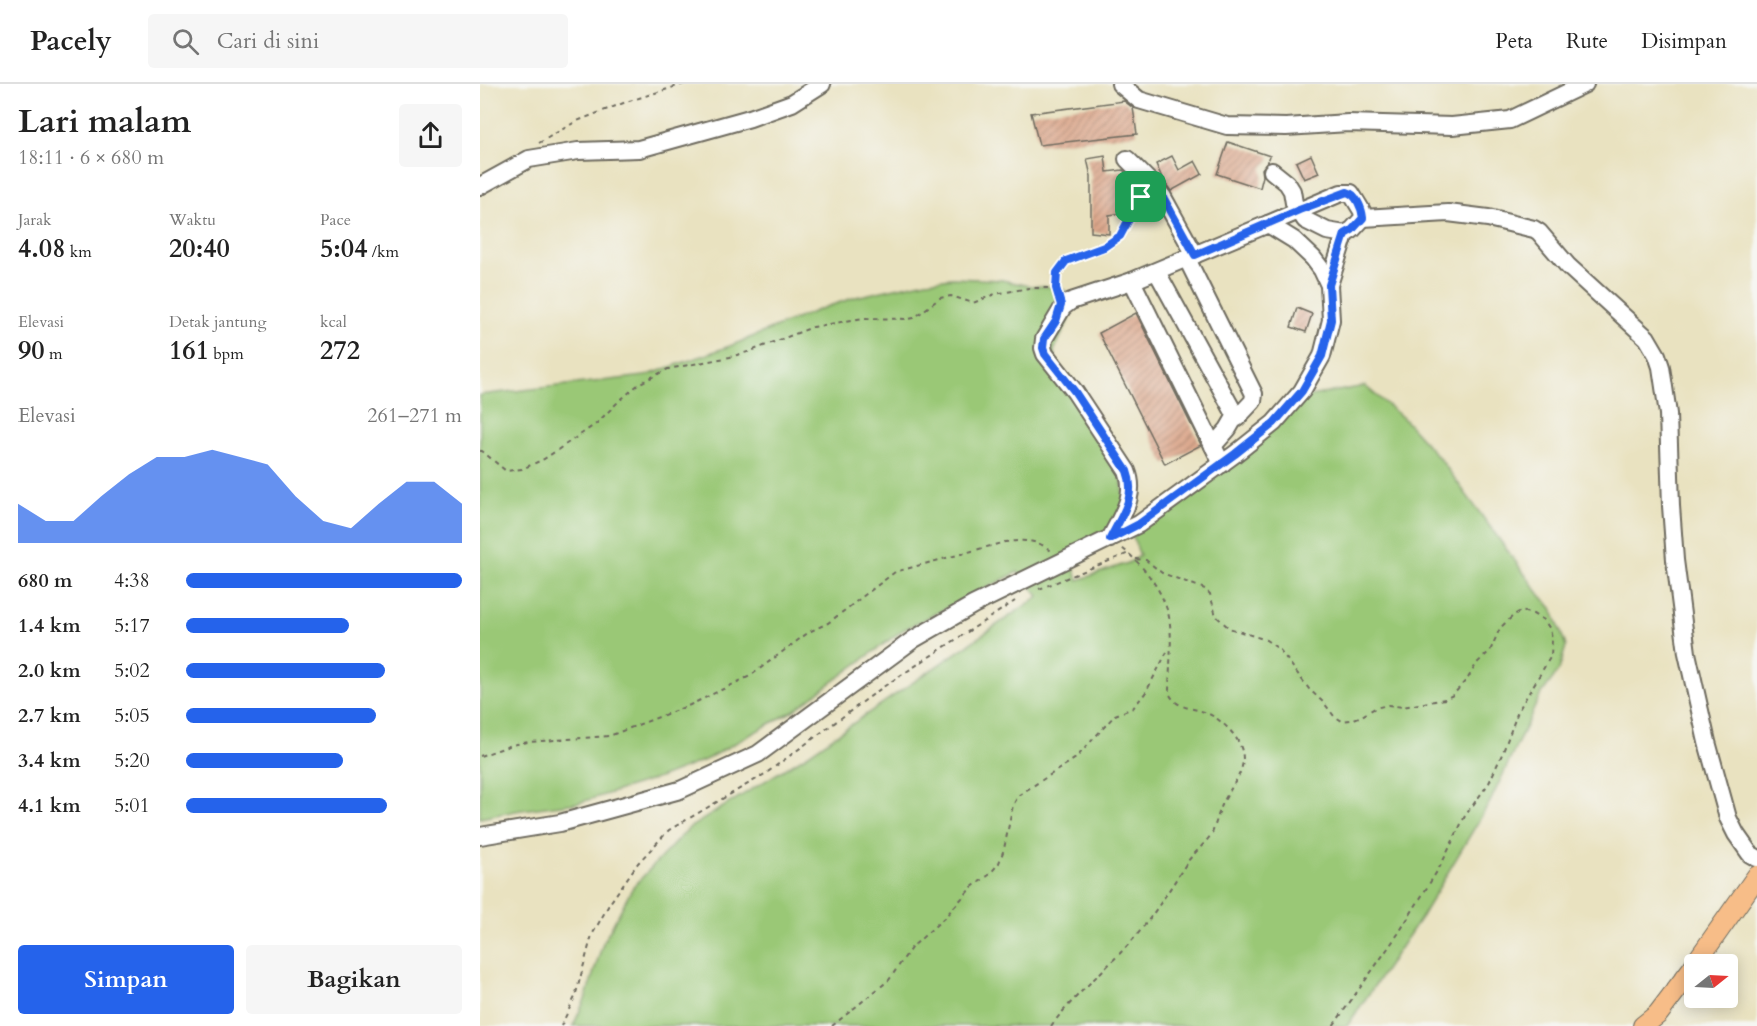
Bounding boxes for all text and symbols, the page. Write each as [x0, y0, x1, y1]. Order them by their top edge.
search box [148, 14, 568, 68]
text: Pacely [30, 22, 112, 60]
icon: search [169, 25, 202, 58]
text: Cari di sini [217, 26, 319, 56]
text: Peta [1495, 27, 1533, 56]
text: Rute [1566, 27, 1608, 56]
text: Disimpan [1641, 27, 1727, 56]
text: Lari malam [18, 99, 191, 144]
button: share [399, 104, 462, 167]
text: 18:11 · 6 × 680 m [18, 144, 164, 171]
pin [1115, 171, 1166, 222]
icon: arrive [1124, 180, 1157, 213]
text: Jarak [18, 209, 52, 231]
text: Waktu [169, 209, 216, 231]
text: Pace [320, 209, 351, 231]
text: 4.08 [18, 231, 66, 266]
text: 20:40 [169, 231, 230, 266]
text: 5:04 [320, 231, 368, 266]
text: km [66, 241, 92, 263]
text: /km [368, 241, 399, 263]
text: Elevasi [18, 311, 64, 333]
text: Detak jantung [169, 311, 267, 333]
text: kcal [320, 311, 347, 333]
text: 90 [18, 333, 45, 368]
text: 161 [169, 333, 209, 368]
text: 272 [320, 333, 360, 368]
text: m [45, 343, 62, 365]
text: bpm [209, 343, 244, 365]
text: Elevasi [18, 402, 76, 429]
text: 261–271 m [367, 402, 462, 429]
text: 680 m [18, 567, 73, 594]
text: 4:38 [114, 567, 150, 594]
text: 1.4 km [18, 612, 81, 639]
text: 5:17 [114, 612, 150, 639]
text: 2.0 km [18, 657, 81, 684]
text: 5:02 [114, 657, 150, 684]
text: 2.7 km [18, 702, 81, 729]
text: 5:05 [114, 702, 150, 729]
text: 3.4 km [18, 747, 81, 774]
text: 5:20 [114, 747, 150, 774]
text: 4.1 km [18, 792, 81, 819]
text: 5:01 [114, 792, 150, 819]
button: Simpan [18, 945, 234, 1014]
button: Bagikan [246, 945, 462, 1014]
north arrow [1684, 954, 1738, 1008]
map controls [1684, 954, 1738, 1008]

